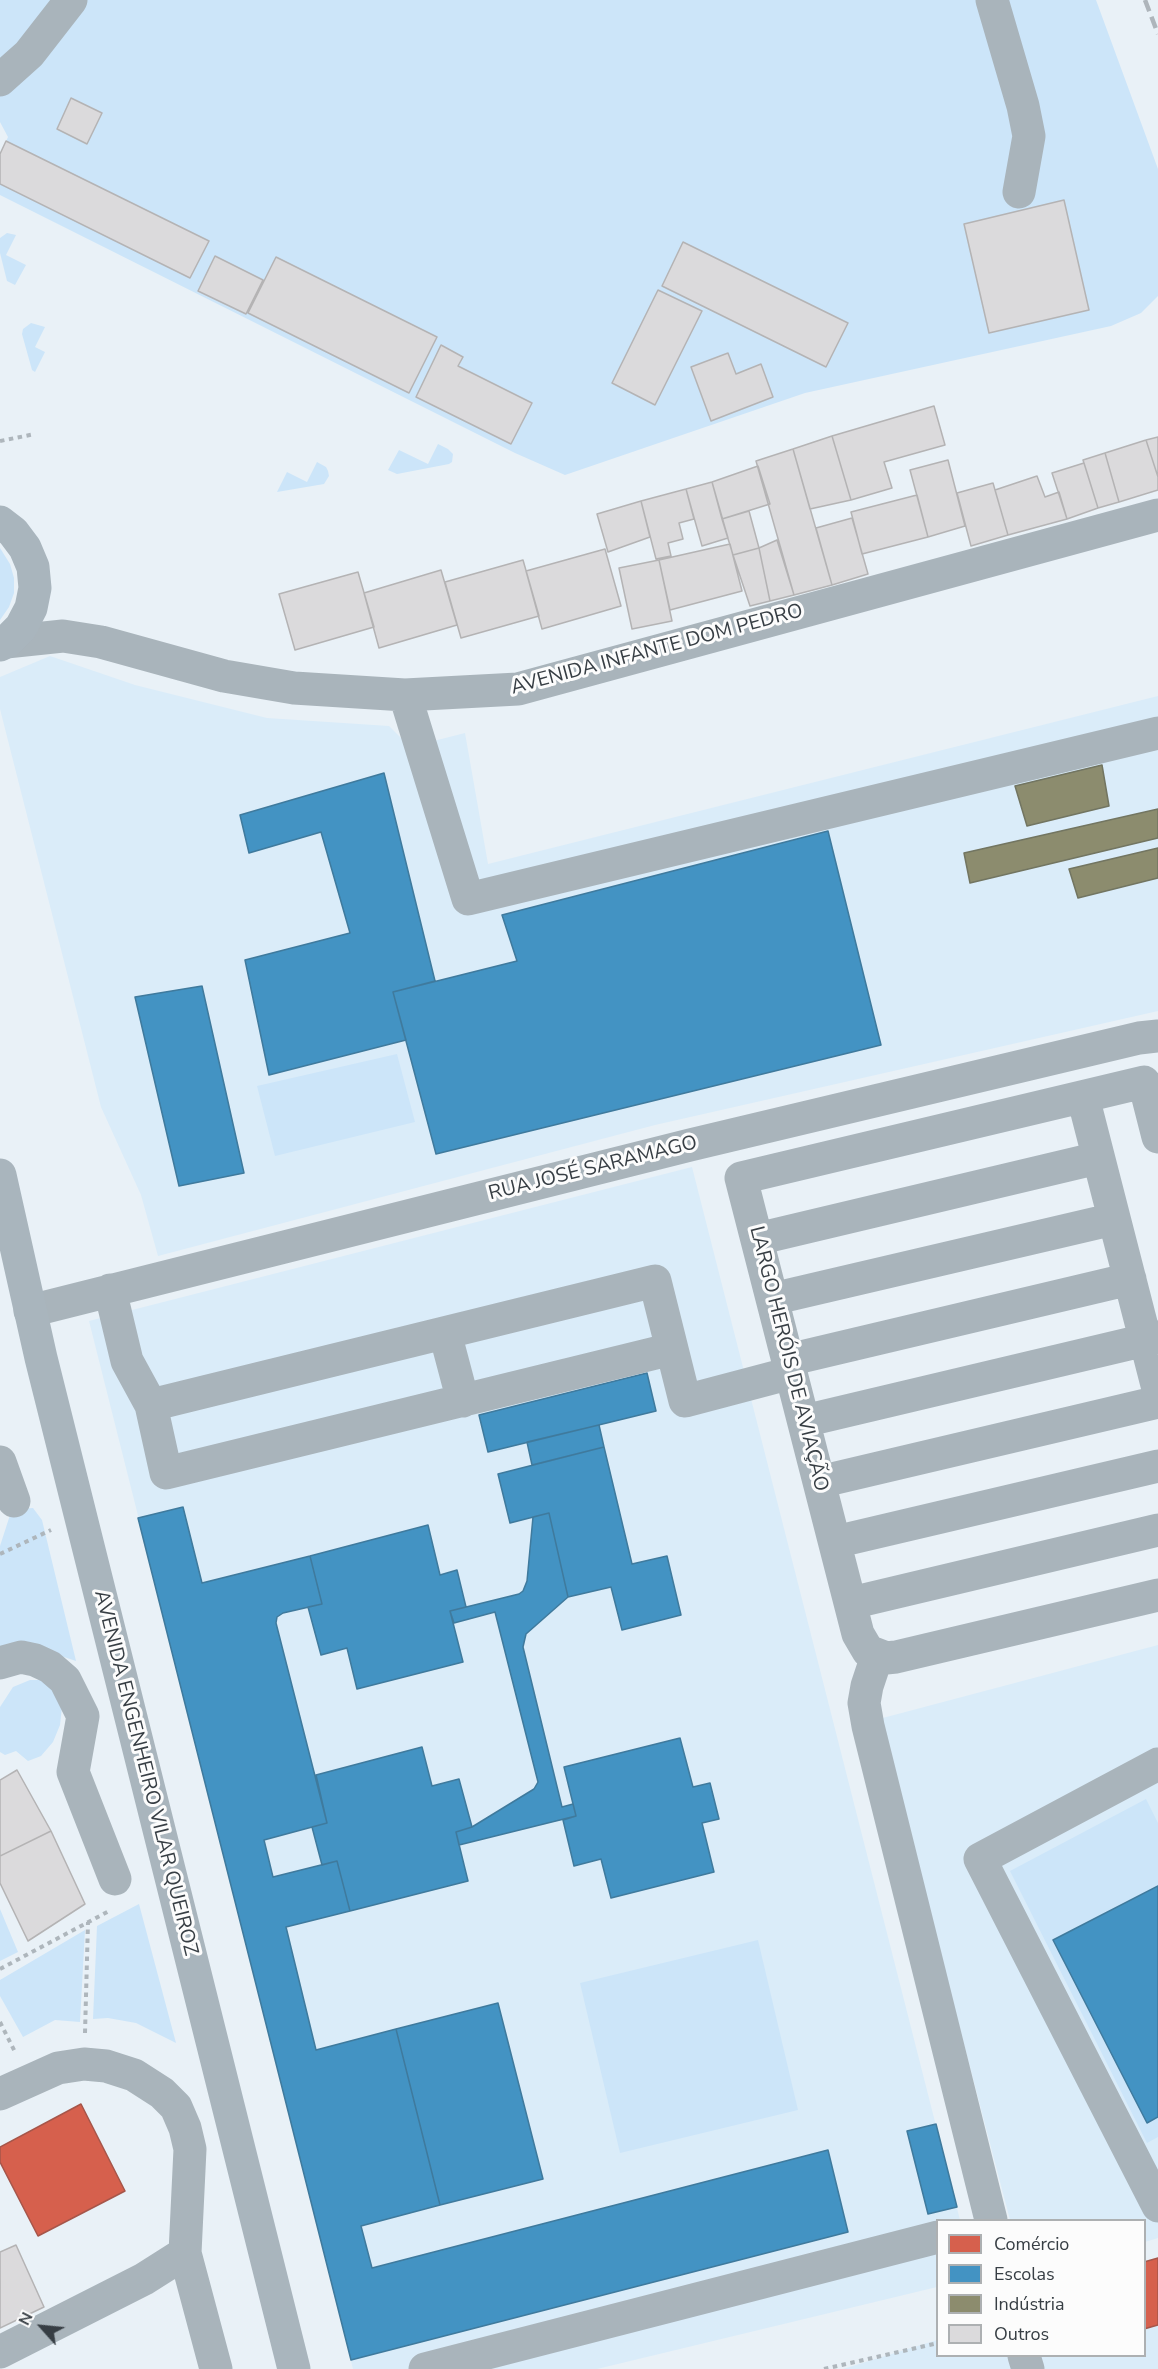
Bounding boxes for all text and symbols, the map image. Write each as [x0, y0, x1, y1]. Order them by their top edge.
street label: AVENIDA INFANTE DOM PEDRO [508, 599, 806, 701]
street label: RUA JOSÉ SARAMAGO [486, 1131, 700, 1207]
street label: LARGO HERÓIS DE AVIAÇÃO [743, 1224, 833, 1494]
street label: AVENIDA ENGENHEIRO VILAR QUEIROZ [88, 1588, 202, 1958]
legend [936, 2219, 1146, 2357]
text: Comércio [994, 2232, 1069, 2256]
text: Escolas [994, 2262, 1055, 2286]
text: Indústria [994, 2292, 1064, 2316]
north arrow [12, 2297, 72, 2357]
text: N [13, 2309, 38, 2329]
text: Outros [994, 2322, 1049, 2346]

